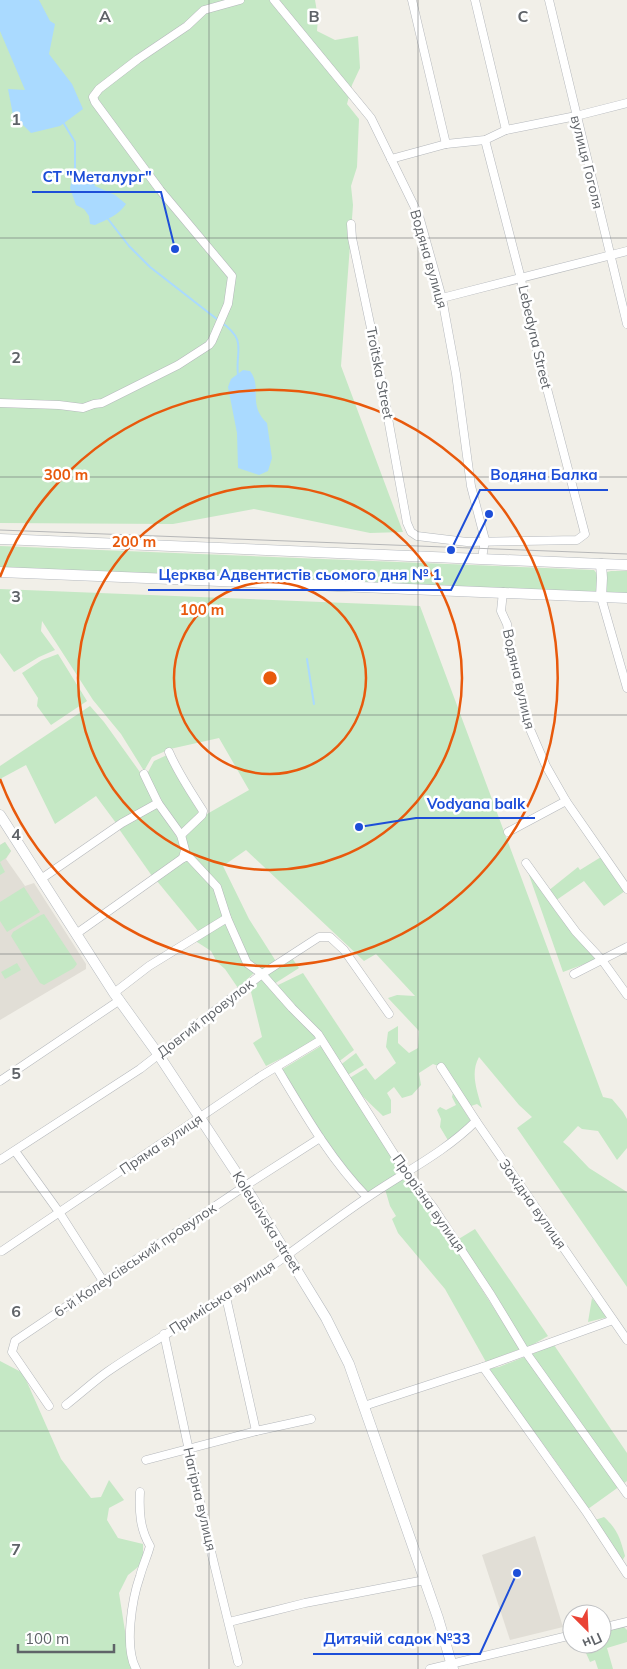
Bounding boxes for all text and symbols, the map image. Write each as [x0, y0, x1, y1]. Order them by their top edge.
text: A [99, 6, 111, 26]
text: B [308, 6, 320, 26]
text: C [518, 6, 529, 26]
text: 1 [11, 109, 21, 129]
street label: вулиця Гоголя [567, 113, 607, 211]
callout: СТ "Металург" [32, 162, 161, 192]
text: СТ "Металург" [42, 167, 152, 186]
street label: Водяна вулиця [406, 207, 452, 311]
street label: Lebedyna Street [514, 283, 556, 391]
street label: Troitska Street [362, 325, 398, 421]
text: 2 [11, 347, 21, 367]
callout: Водяна Балка [480, 460, 608, 490]
text: 300 m [44, 465, 88, 484]
text: Водяна Балка [490, 465, 598, 484]
text: 200 m [112, 532, 156, 551]
callout: Церква Адвентистів сьомого дня № 1 [148, 560, 451, 590]
text: Церква Адвентистів сьомого дня № 1 [158, 565, 442, 584]
text: 3 [11, 586, 21, 606]
text: 100 m [180, 600, 224, 619]
street label: Водяна вулиця [499, 627, 539, 731]
centre of rings [261, 669, 279, 687]
callout: Vodyana balk [416, 788, 535, 818]
text: Vodyana balk [426, 794, 526, 813]
text: 4 [11, 824, 21, 844]
street label: Довгий провулок [153, 974, 257, 1061]
text: 5 [11, 1063, 21, 1083]
street label: Пряма вулиця [116, 1110, 206, 1178]
street label: Прорізна вулиця [389, 1151, 469, 1255]
street label: Західна вулиця [495, 1156, 571, 1252]
street label: Koleusivska street [229, 1168, 306, 1276]
street label: 6-й Колеусівський провулок [51, 1199, 220, 1321]
street label: Приміська вулиця [166, 1256, 278, 1338]
text: 6 [11, 1301, 21, 1321]
street label: Нагірна вулиця [179, 1445, 221, 1553]
text: 7 [11, 1539, 21, 1559]
north arrow [562, 1604, 612, 1654]
scale bar [18, 1622, 114, 1654]
callout: Дитячій садок №33 [313, 1624, 480, 1654]
text: 100 m [25, 1629, 69, 1648]
text: Дитячій садок №33 [324, 1629, 470, 1648]
text: Пн [580, 1629, 605, 1653]

